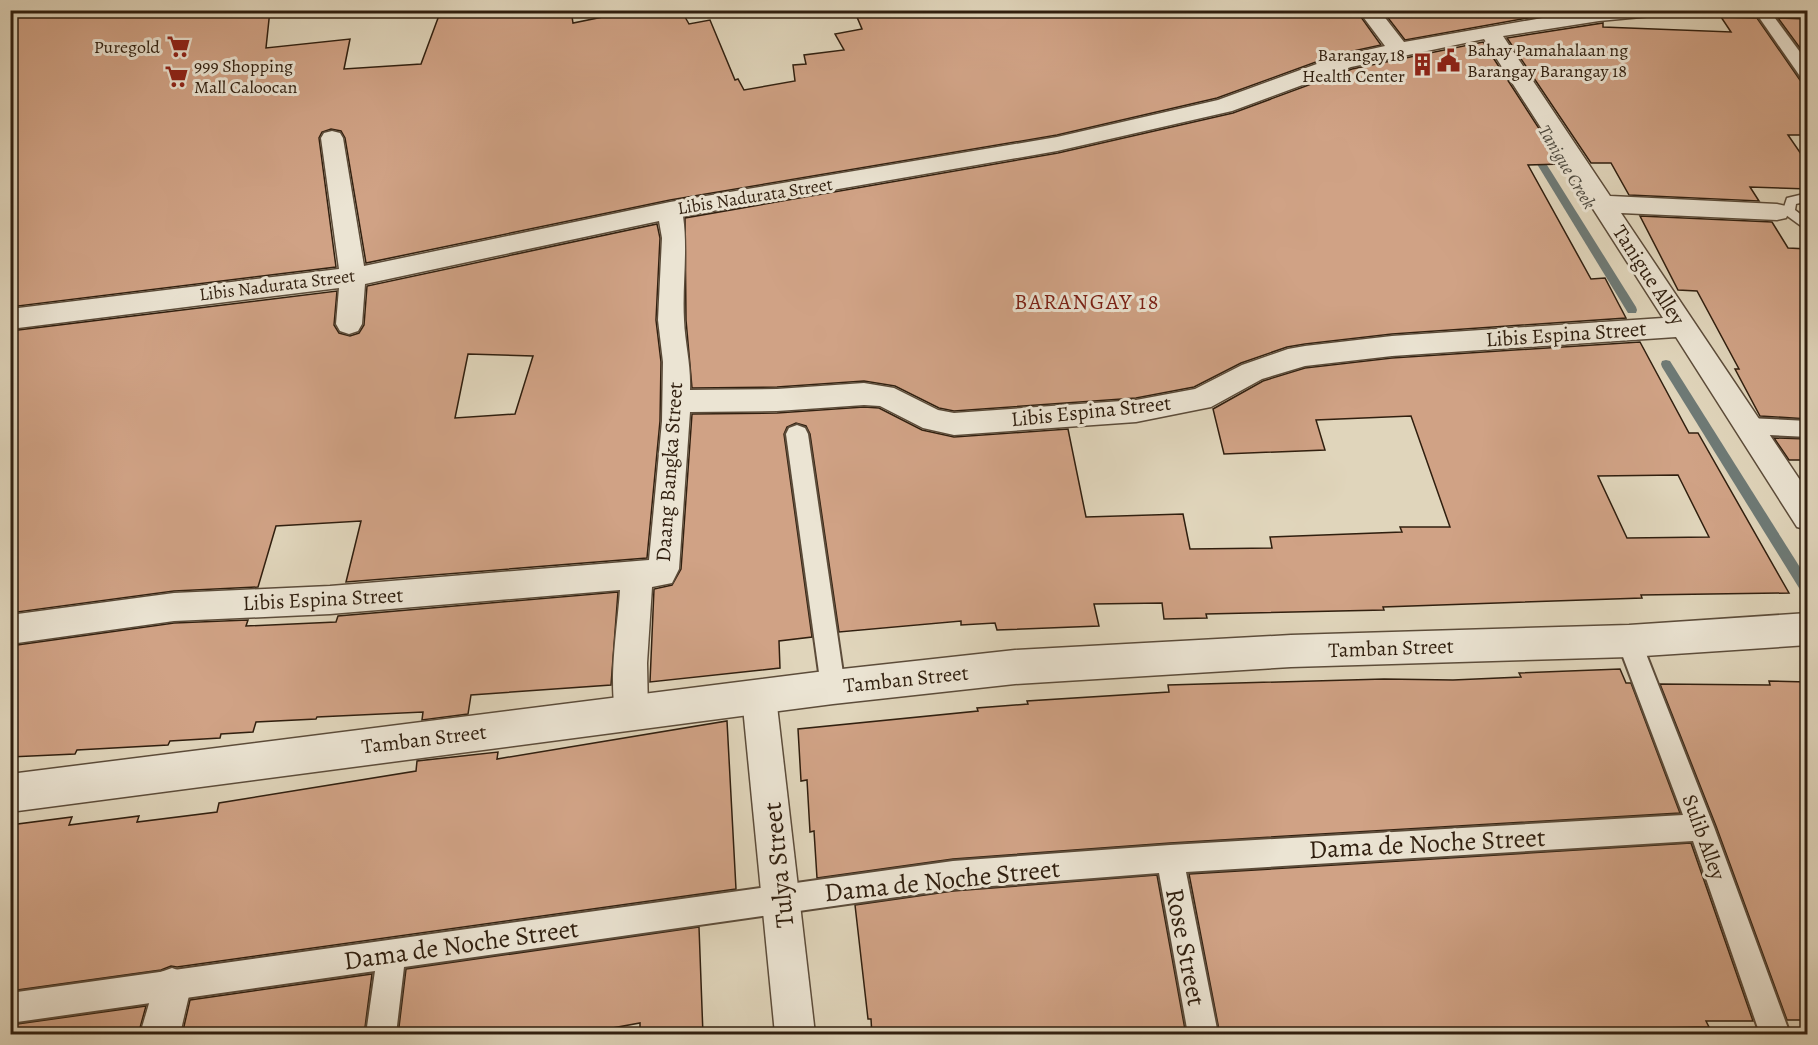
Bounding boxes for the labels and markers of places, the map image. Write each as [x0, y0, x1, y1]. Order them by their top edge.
supermarket icon: Puregold [165, 34, 191, 60]
place label: Puregold [94, 35, 160, 59]
place label: Bahay Pamahalaan ng Barangay Barangay 18 [1467, 38, 1628, 83]
place label: Barangay 18 Health Center [1302, 43, 1405, 88]
public building icon: Bahay Pamahalaan ng Barangay Barangay 18 [1436, 47, 1462, 73]
building icon: Barangay 18 Health Center [1410, 52, 1436, 78]
place label: 999 Shopping Mall Caloocan [194, 54, 298, 99]
supermarket icon: 999 Shopping Mall Caloocan [163, 63, 189, 89]

